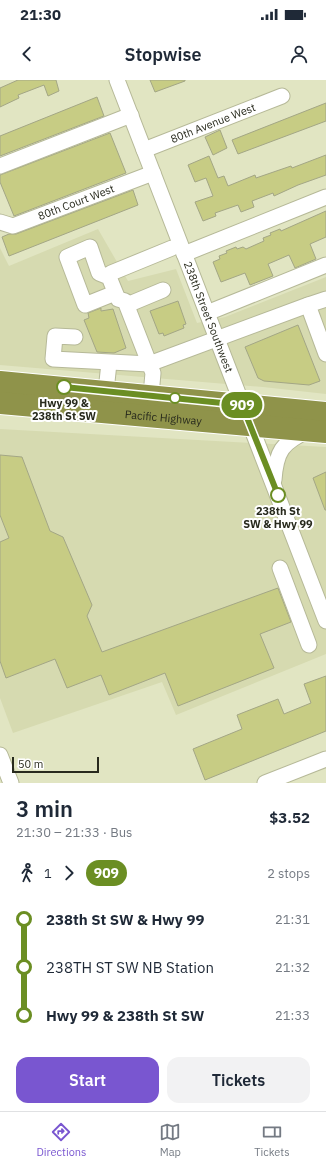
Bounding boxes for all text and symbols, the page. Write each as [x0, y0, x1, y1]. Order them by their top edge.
text: 21:30 [20, 5, 61, 24]
icon: back [16, 43, 38, 65]
text: Stopwise [124, 43, 202, 66]
icon: person [288, 43, 310, 65]
street label: 80th Avenue West [168, 100, 258, 146]
street label: 80th Court West [36, 181, 116, 223]
street label: 238th Street Southwest [181, 259, 236, 375]
marker: Hwy 99 & 238th St SW [56, 379, 72, 395]
unlabelled marker [169, 392, 181, 404]
line badge: 909 [219, 392, 265, 418]
place label: Hwy 99 & 238th St SW [32, 396, 96, 423]
text: 909 [229, 396, 255, 414]
street label: Pacific Highway [124, 407, 203, 428]
marker: 238th St SW & Hwy 99 [270, 487, 286, 503]
place label: 238th St SW & Hwy 99 [243, 504, 313, 531]
scale bar [12, 755, 99, 774]
text: 50 m [18, 757, 43, 771]
text: 3 min [16, 794, 73, 823]
text: $3.52 [269, 808, 310, 827]
text: 21:30 – 21:33 · Bus [16, 824, 132, 841]
icon: walk [16, 862, 38, 884]
icon: forward [58, 862, 80, 884]
text: 909 [94, 864, 119, 882]
text: 1 [44, 865, 52, 882]
text: 2 stops [267, 865, 310, 882]
text: 238th St SW & Hwy 99 [46, 910, 204, 929]
text: 21:31 [275, 911, 310, 928]
text: 238TH ST SW NB Station [46, 958, 214, 977]
text: 21:32 [275, 959, 310, 976]
text: Hwy 99 & 238th St SW [46, 1006, 204, 1025]
text: 21:33 [275, 1007, 310, 1024]
button: Start [16, 1057, 159, 1103]
button: Tickets [167, 1057, 310, 1103]
tab: Directions [36, 1121, 86, 1159]
tab: Map [159, 1121, 181, 1159]
tab: Tickets [254, 1121, 290, 1159]

